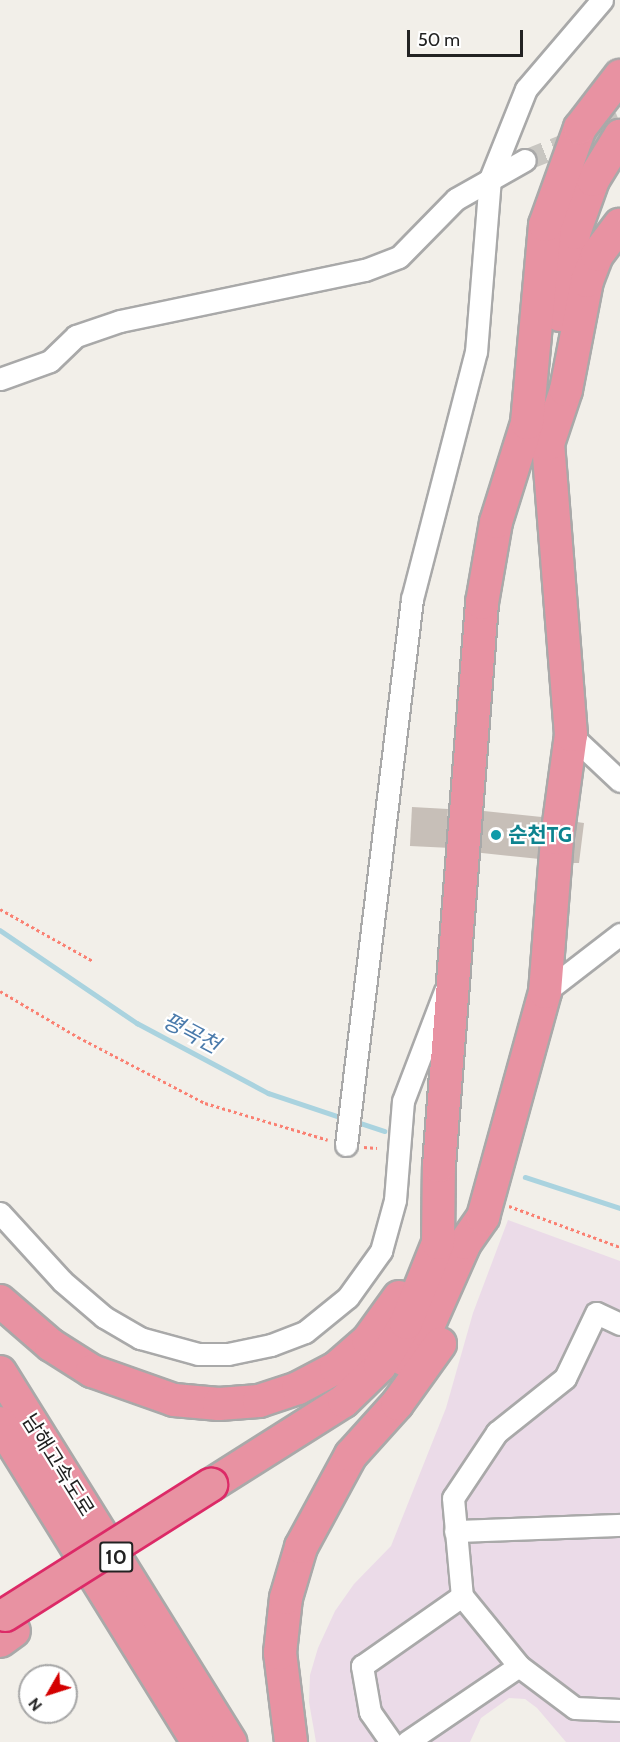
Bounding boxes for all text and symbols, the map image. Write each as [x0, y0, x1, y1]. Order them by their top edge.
scale bar [410, 18, 526, 56]
text: 50 m [418, 29, 460, 51]
place label: 순천TG [508, 822, 572, 848]
marker: 순천TG [489, 828, 503, 842]
water label: 평곡천 [158, 1007, 224, 1059]
street label: 남해고속도로 [17, 1409, 99, 1521]
road number: 10 [98, 1540, 134, 1574]
north arrow [18, 1664, 78, 1724]
text: N [24, 1694, 46, 1715]

